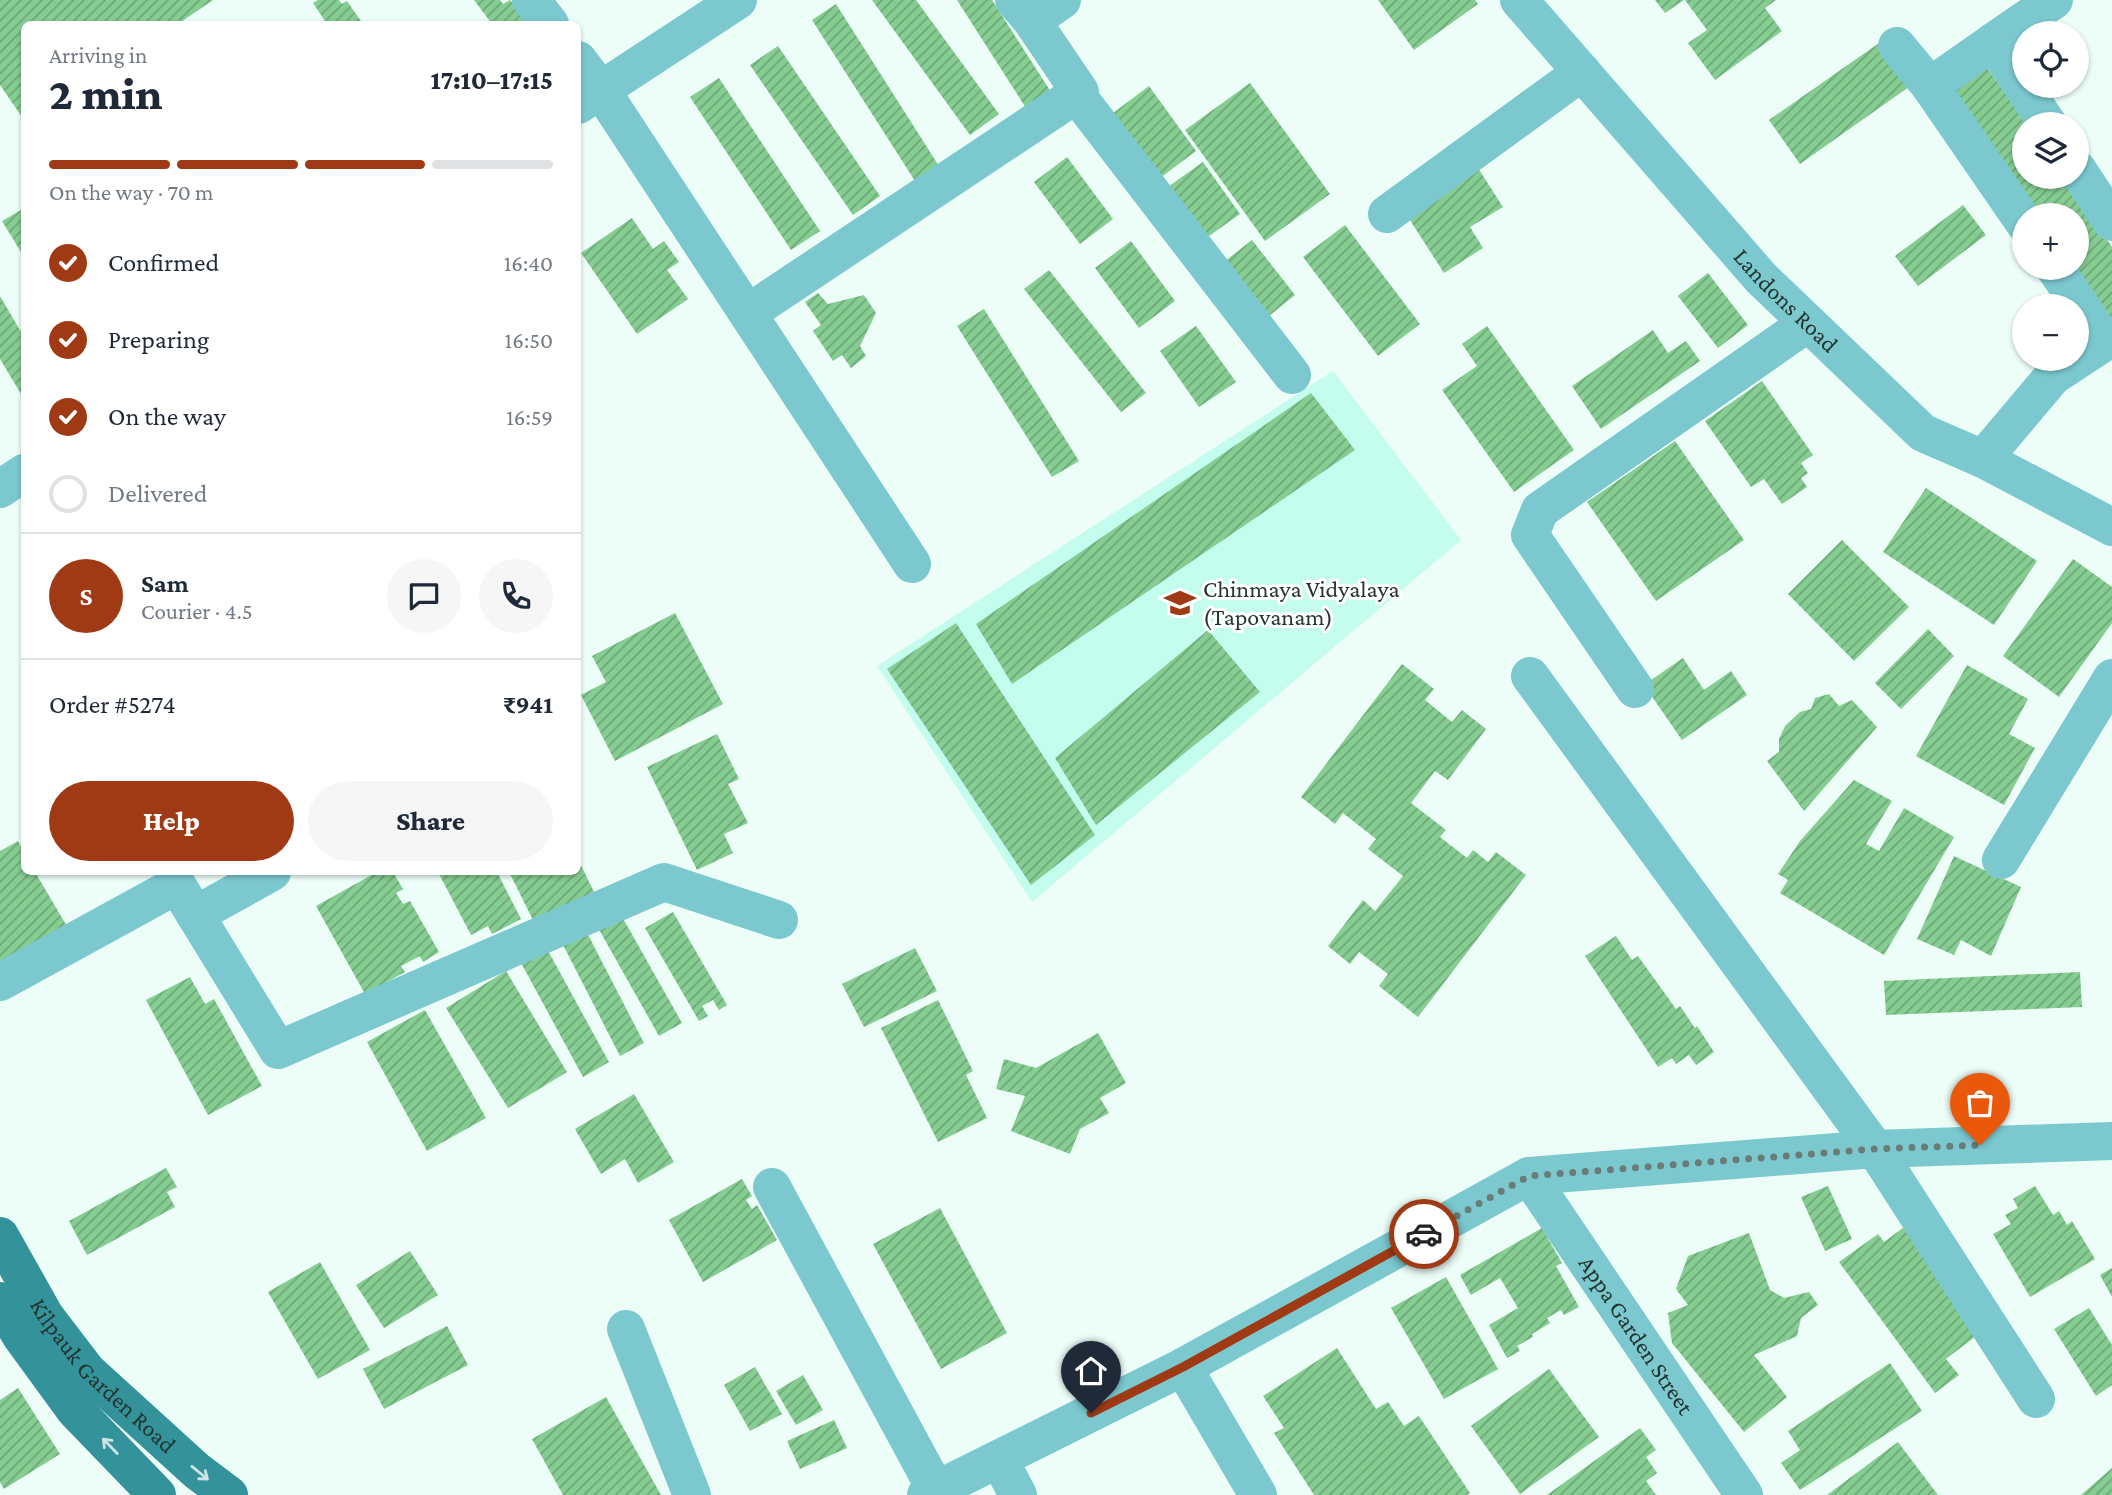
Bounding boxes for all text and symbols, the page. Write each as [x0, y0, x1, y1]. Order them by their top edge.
map controls [2012, 21, 2089, 371]
button: locate [2012, 21, 2089, 98]
text: Arriving in [49, 42, 147, 68]
text: 17:10–17:15 [430, 66, 553, 95]
text: 2 min [49, 68, 163, 119]
button: layers [2012, 112, 2089, 189]
text: On the way · 70 m [49, 179, 214, 205]
button: + [2012, 203, 2089, 280]
street label: Landons Road [1728, 243, 1844, 358]
icon: check [49, 244, 87, 282]
text: Confirmed [108, 248, 219, 277]
text: 16:40 [504, 250, 553, 276]
button: − [2012, 294, 2089, 371]
icon: check [49, 321, 87, 359]
text: Preparing [108, 325, 209, 354]
text: 16:50 [505, 327, 553, 353]
icon: check [49, 398, 87, 436]
text: On the way [108, 402, 226, 431]
text: 16:59 [506, 404, 553, 430]
text: Delivered [108, 479, 207, 508]
button: chat [387, 559, 461, 633]
button: phone [479, 559, 553, 633]
text: Sam [141, 569, 189, 598]
place label: Chinmaya Vidyalaya (Tapovanam) [1203, 575, 1400, 631]
text: S [80, 582, 93, 611]
school or university icon: Chinmaya Vidyalaya (Tapovanam) [1163, 586, 1197, 620]
text: Courier · 4.5 [141, 598, 253, 624]
text: Order #5274 [49, 690, 176, 719]
text: ₹941 [503, 690, 553, 719]
button: Help [49, 781, 294, 861]
button: Share [308, 781, 553, 861]
pin [1950, 1073, 2010, 1145]
icon: bag [1961, 1084, 1999, 1122]
courier [1389, 1199, 1459, 1269]
icon: car [1405, 1215, 1443, 1253]
street label: Appa Garden Street [1574, 1250, 1700, 1420]
street label: Kilpauk Garden Road [25, 1293, 182, 1458]
pin [1061, 1341, 1121, 1413]
icon: home [1072, 1352, 1110, 1390]
one-way arrow [101, 1438, 118, 1455]
one-way arrow [191, 1465, 209, 1480]

